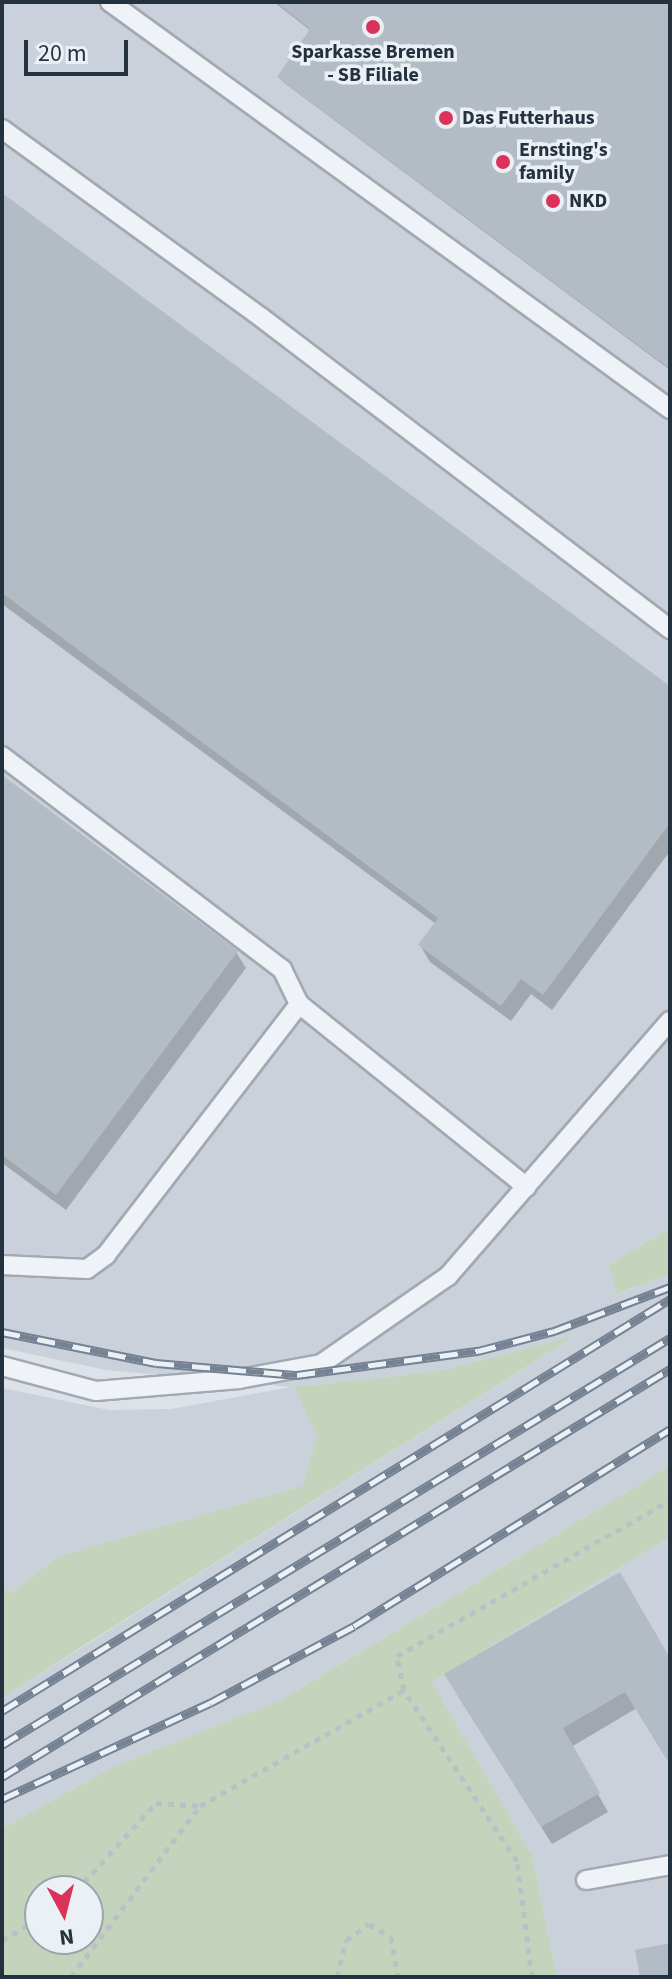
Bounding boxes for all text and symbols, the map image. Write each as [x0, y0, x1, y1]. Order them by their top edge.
marker: Sparkasse Bremen - SB Filiale [364, 18, 382, 36]
scale bar [28, 24, 132, 74]
text: 20 m [38, 36, 87, 71]
place label: Sparkasse Bremen - SB Filiale [291, 40, 455, 87]
place label: Das Futterhaus [462, 106, 595, 130]
marker: Das Futterhaus [437, 109, 455, 127]
place label: Ernsting's family [519, 138, 608, 185]
marker: Ernsting's family [494, 153, 512, 171]
place label: NKD [569, 189, 607, 213]
marker: NKD [544, 192, 562, 210]
north arrow [24, 1875, 104, 1955]
text: N [57, 1920, 76, 1954]

